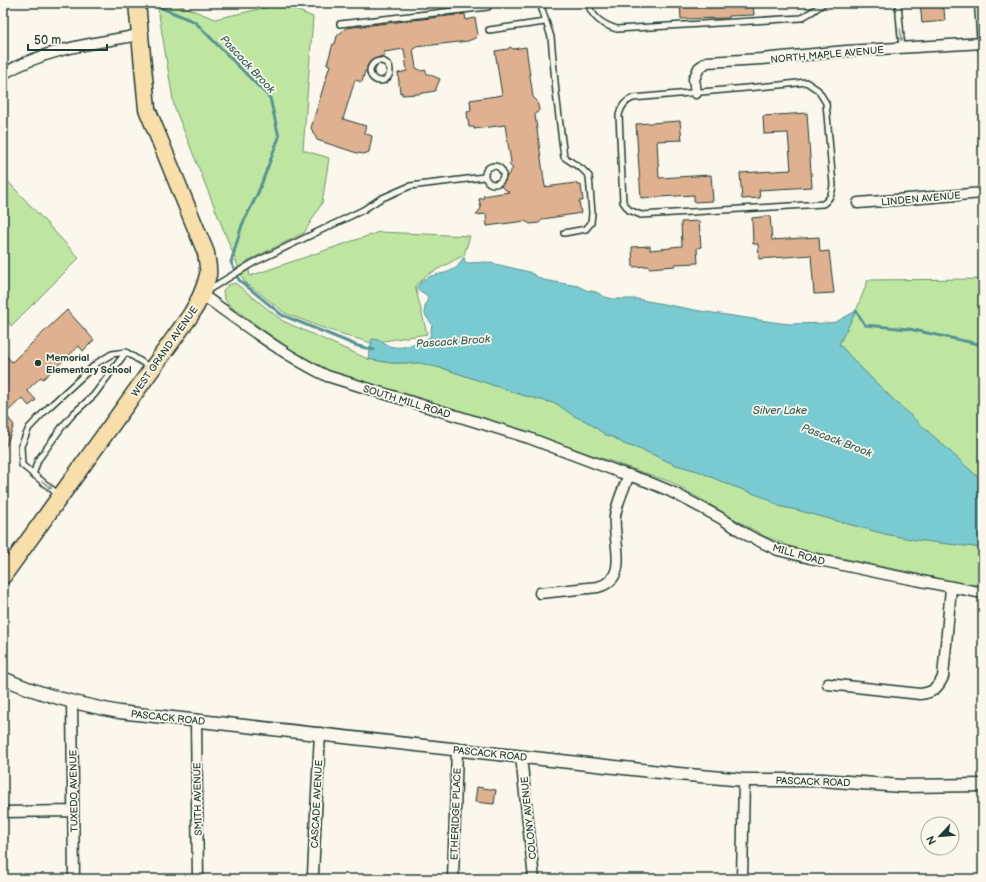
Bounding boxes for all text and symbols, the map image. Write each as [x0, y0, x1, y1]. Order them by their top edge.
scale bar [28, 26, 107, 52]
one-way arrow [897, 28, 904, 41]
text: 50 m [34, 33, 61, 48]
water label: Pascack Brook [217, 33, 278, 96]
street label: NORTH MAPLE AVENUE [770, 44, 885, 66]
street label: LINDEN AVENUE [881, 190, 962, 208]
street label: WEST GRAND AVENUE [129, 304, 201, 399]
water label: Pascack Brook [415, 332, 491, 351]
place label: Memorial Elementary School [46, 352, 132, 376]
marker: Memorial Elementary School [33, 358, 43, 368]
street label: SOUTH MILL ROAD [362, 383, 452, 421]
water label: Silver Lake [753, 404, 808, 417]
water label: Pascack Brook [800, 421, 874, 460]
one-way arrow [41, 481, 52, 490]
street label: MILL ROAD [771, 542, 826, 568]
street label: PASCACK ROAD [130, 708, 206, 728]
street label: PASCACK ROAD [452, 744, 528, 764]
street label: TUXEDO AVENUE [67, 749, 81, 832]
street label: CASCADE AVENUE [309, 759, 325, 849]
street label: SMITH AVENUE [191, 762, 205, 836]
street label: ETHERIDGE PLACE [448, 767, 464, 860]
street label: COLONY AVENUE [519, 775, 539, 860]
street label: PASCACK ROAD [775, 775, 851, 789]
north arrow [920, 816, 960, 856]
text: N [924, 834, 939, 847]

